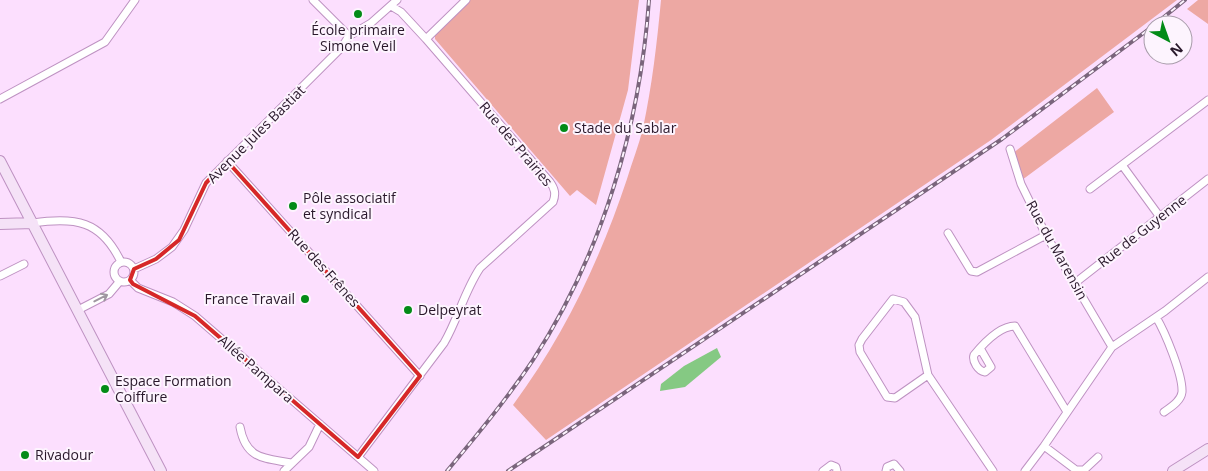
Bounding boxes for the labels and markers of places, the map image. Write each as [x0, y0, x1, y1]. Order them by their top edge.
marker: École primaire Simone Veil [352, 8, 364, 20]
place label: École primaire Simone Veil [311, 20, 405, 55]
place label: Stade du Sablar [574, 118, 677, 137]
marker: Stade du Sablar [558, 122, 570, 134]
place label: Pôle associatif et syndical [303, 188, 397, 223]
marker: Pôle associatif et syndical [287, 200, 299, 212]
place label: France Travail [204, 289, 295, 308]
marker: France Travail [299, 293, 311, 305]
place label: Delpeyrat [418, 300, 482, 319]
marker: Delpeyrat [402, 304, 414, 316]
place label: Espace Formation Coiffure [115, 371, 232, 406]
marker: Espace Formation Coiffure [99, 383, 111, 395]
place label: Rivadour [35, 445, 94, 464]
marker: Rivadour [19, 449, 31, 461]

